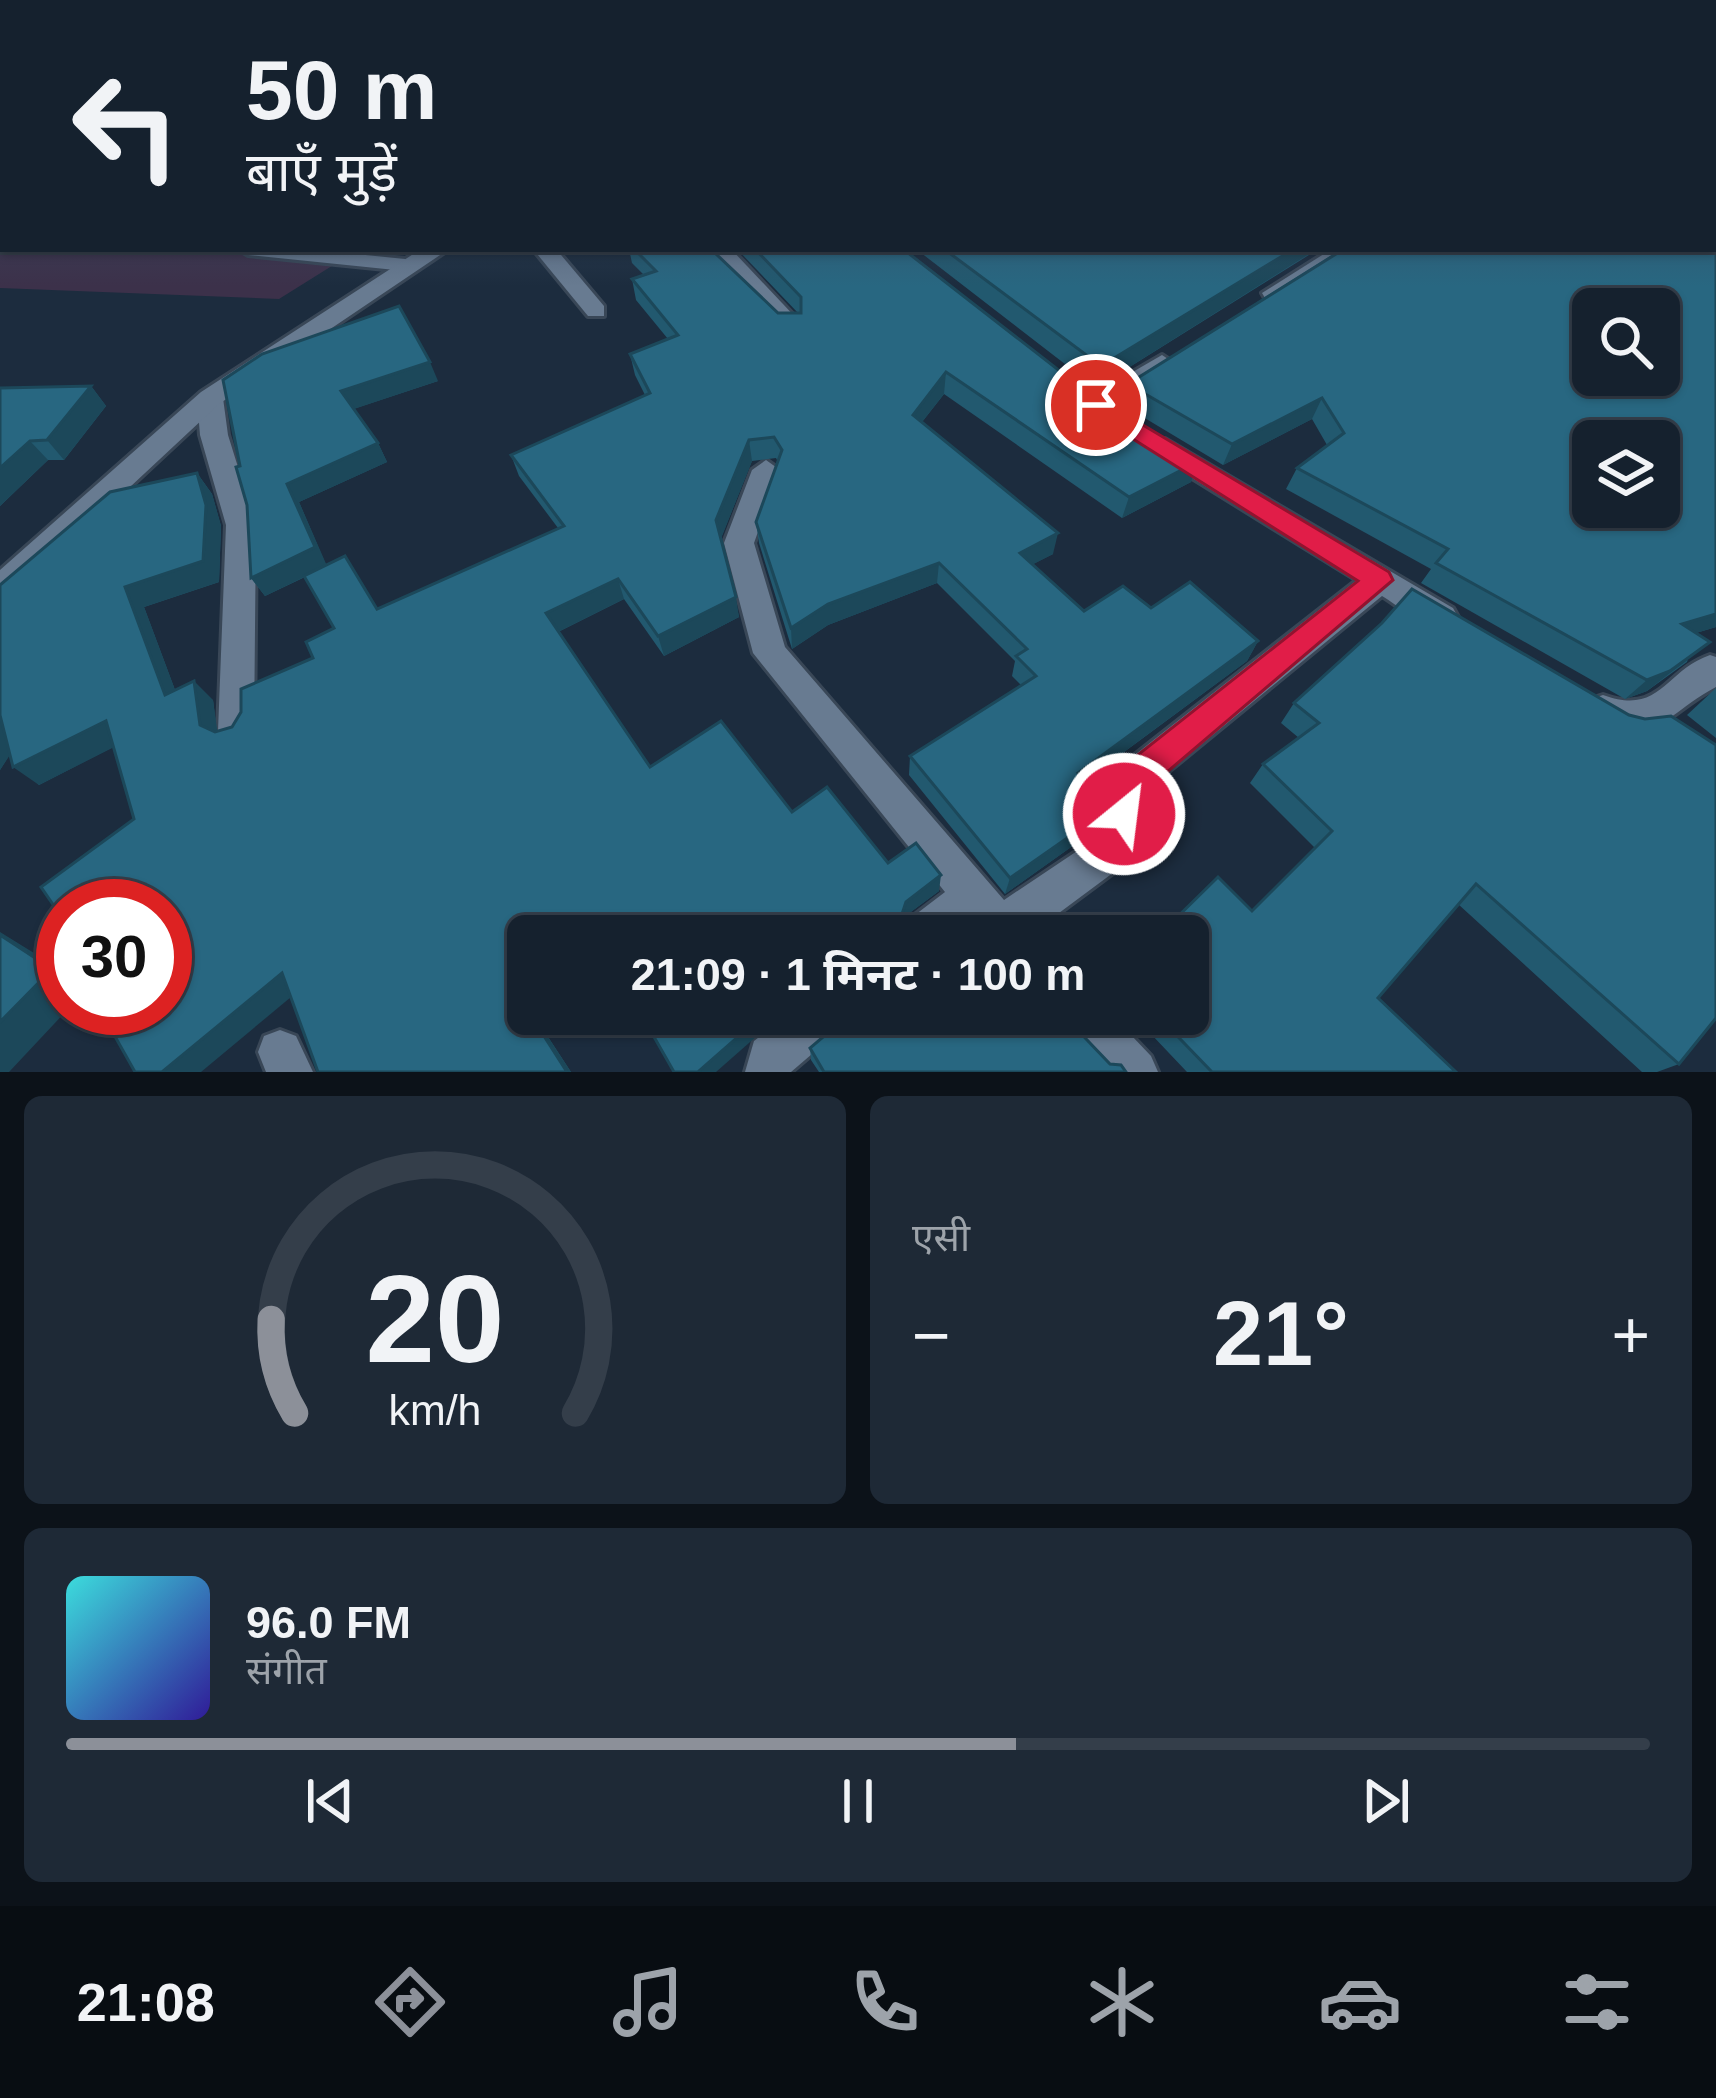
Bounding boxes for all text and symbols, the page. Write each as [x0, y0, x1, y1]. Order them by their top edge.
text: 50 m [246, 43, 437, 137]
icon: left [48, 48, 204, 204]
text: बाएँ मुड़ें [246, 142, 397, 202]
map controls [1572, 288, 1680, 528]
button: search [1572, 288, 1680, 396]
pin [1045, 354, 1147, 456]
icon: arrive [1063, 372, 1129, 438]
button: layers [1572, 420, 1680, 528]
position arrow [1061, 751, 1187, 877]
speed limit sign: 30 [36, 879, 192, 1035]
text: 21:09 · 1 मिनट · 100 m [631, 949, 1085, 1000]
text: एसी [912, 1216, 970, 1259]
text: 20 [366, 1249, 504, 1388]
text: 21° [1213, 1284, 1349, 1384]
text: − [912, 1298, 951, 1372]
text: + [1611, 1298, 1650, 1372]
text: km/h [389, 1386, 481, 1434]
text: 96.0 FM [246, 1597, 411, 1648]
text: संगीत [246, 1649, 327, 1692]
icon: previous [297, 1768, 363, 1834]
icon: pause [825, 1768, 891, 1834]
icon: next [1353, 1768, 1419, 1834]
icon: directions [368, 1960, 452, 2044]
icon: music [606, 1960, 690, 2044]
icon: phone [843, 1960, 927, 2044]
icon: climate [1080, 1960, 1164, 2044]
icon: car [1318, 1960, 1402, 2044]
icon: filters [1555, 1960, 1639, 2044]
text: 21:08 [77, 1972, 215, 2032]

